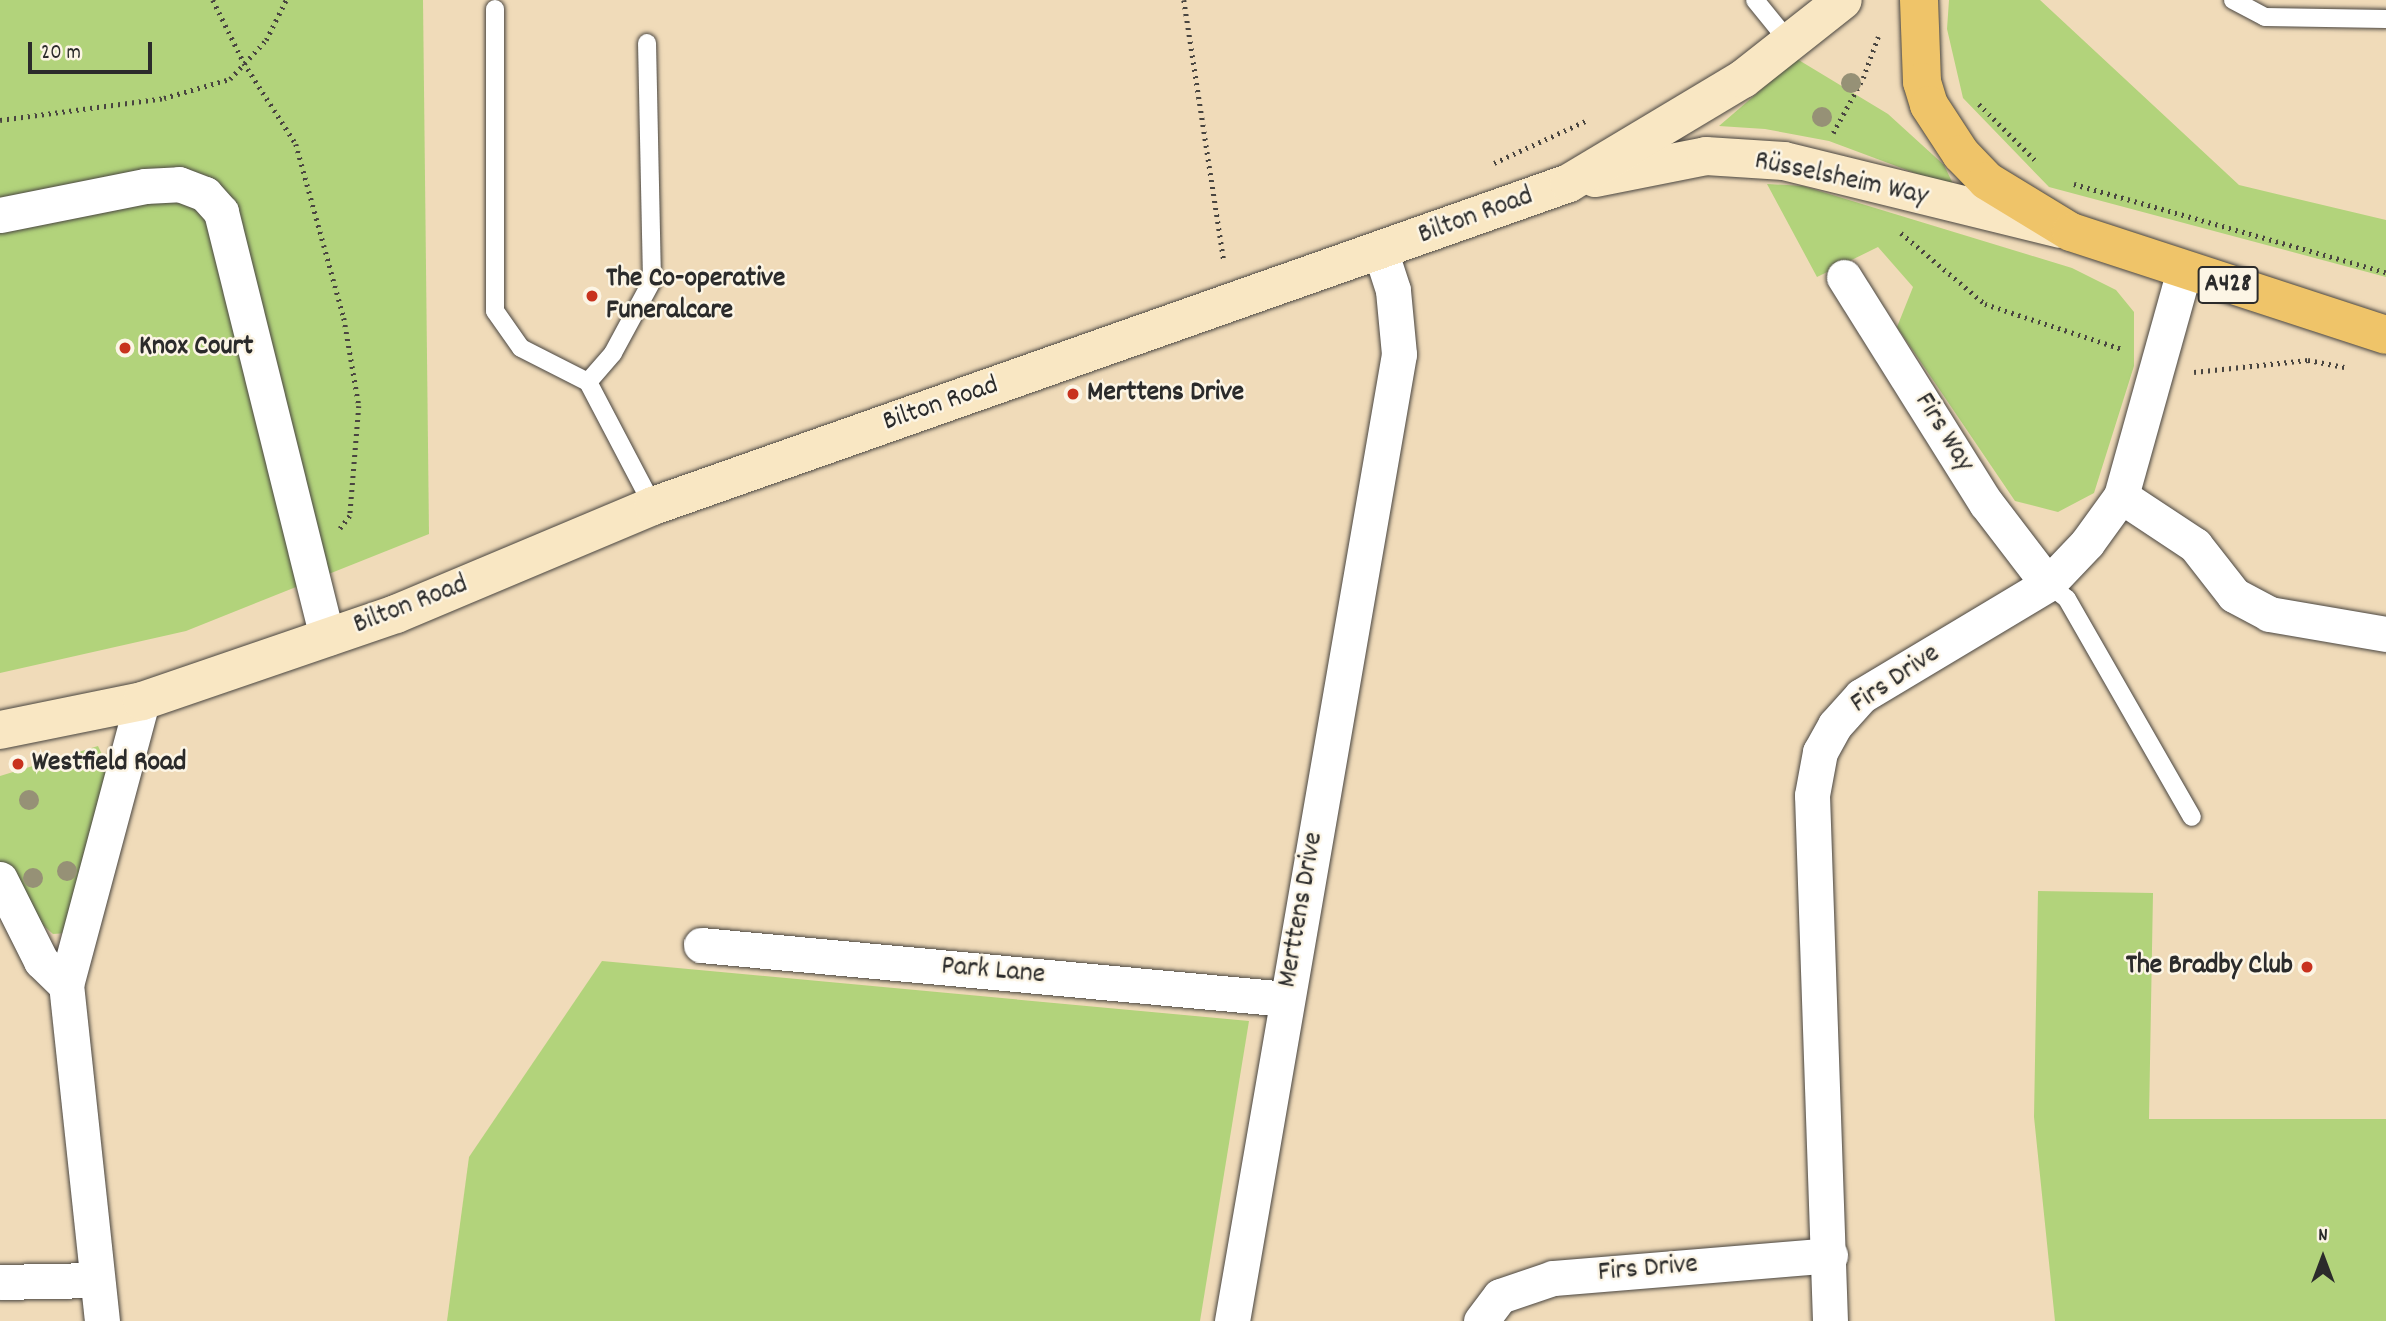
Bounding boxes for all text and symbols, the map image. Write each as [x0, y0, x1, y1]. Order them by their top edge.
scale bar [32, 28, 156, 72]
text: 20 m [41, 39, 81, 69]
street label: Rüsselsheim Way [1751, 145, 1931, 215]
street label: Bilton Road [1414, 181, 1538, 253]
road number: A428 [2196, 262, 2260, 308]
place label: The Co-operative Funeralcare [606, 263, 785, 329]
marker: The Co-operative Funeralcare [584, 288, 600, 304]
place label: Knox Court [139, 331, 253, 365]
marker: Knox Court [117, 340, 133, 356]
street label: Bilton Road [879, 370, 1003, 440]
place label: Merttens Drive [1087, 377, 1244, 411]
marker: Merttens Drive [1065, 386, 1081, 402]
street label: Firs Way [1906, 387, 1980, 479]
street label: Bilton Road [349, 569, 473, 643]
street label: Firs Drive [1845, 638, 1947, 722]
place label: Westfield Road [32, 747, 186, 781]
marker: Westfield Road [10, 756, 26, 772]
street label: Merttens Drive [1272, 830, 1332, 990]
place label: The Bradby Club [2126, 950, 2293, 984]
street label: Park Lane [940, 951, 1046, 993]
marker: The Bradby Club [2299, 959, 2315, 975]
north arrow [2288, 1223, 2358, 1293]
text: N [2318, 1223, 2328, 1250]
street label: Firs Drive [1597, 1249, 1699, 1291]

